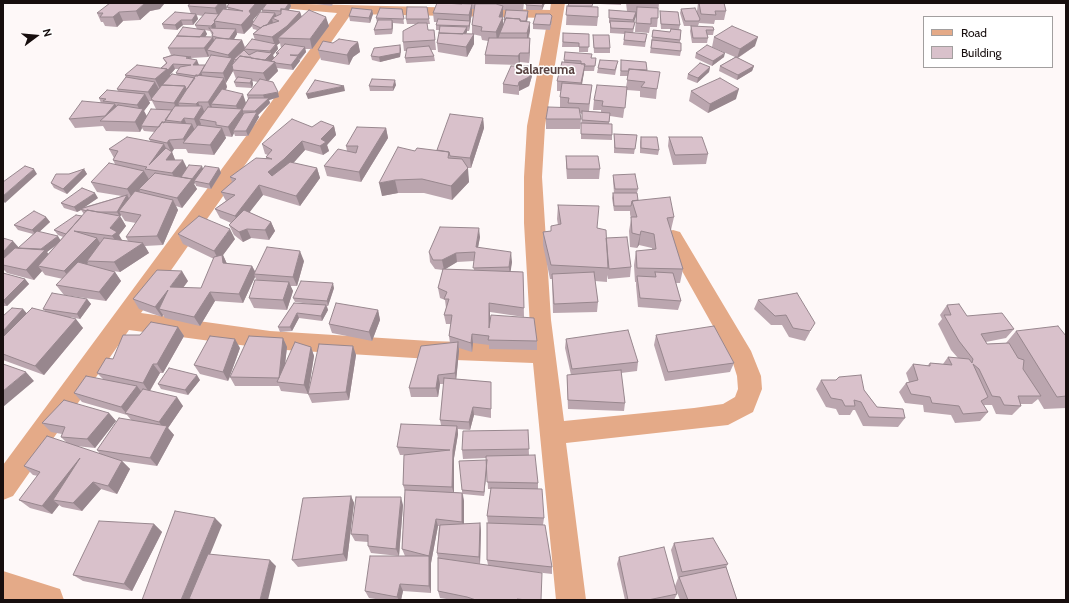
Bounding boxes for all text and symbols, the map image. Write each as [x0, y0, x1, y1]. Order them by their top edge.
north arrow [16, 16, 56, 56]
legend [923, 16, 1053, 68]
text: Road [961, 25, 987, 40]
text: N [40, 27, 55, 38]
text: Building [961, 45, 1002, 60]
district label: Salareuma [515, 62, 575, 78]

